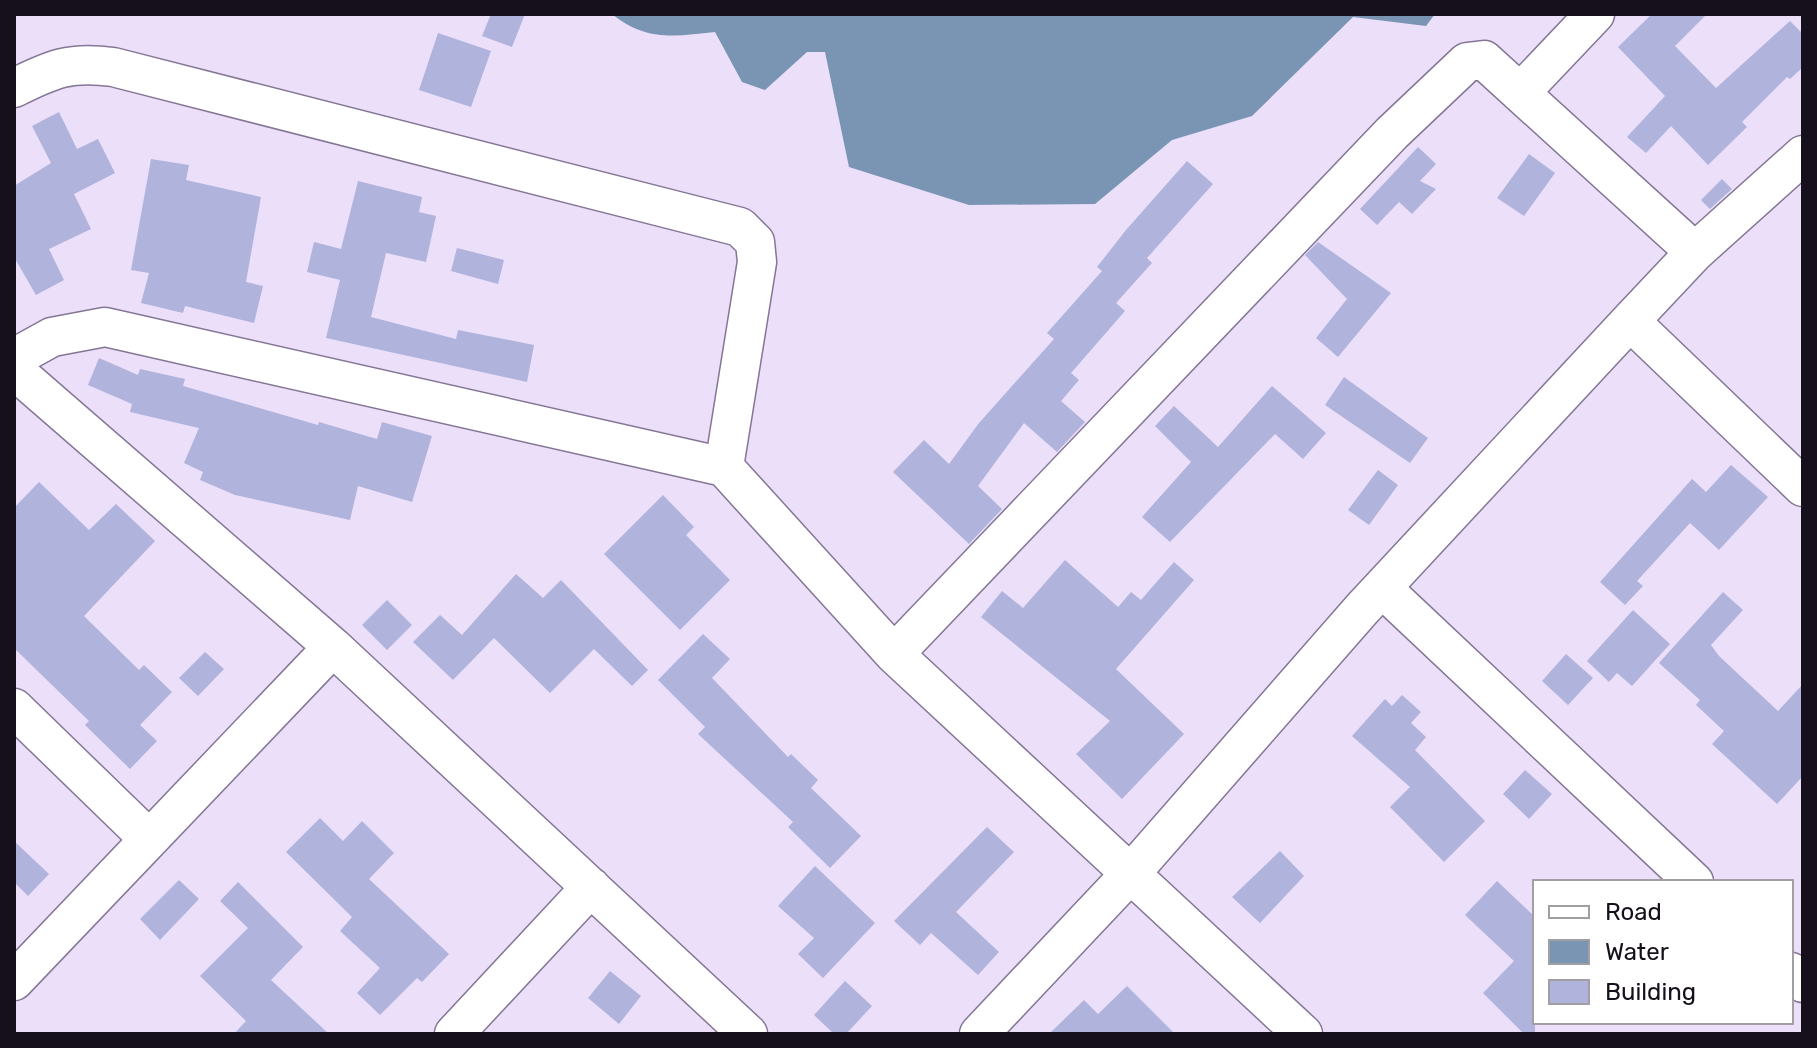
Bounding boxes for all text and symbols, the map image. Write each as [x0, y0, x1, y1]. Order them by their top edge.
legend [1533, 880, 1793, 1024]
text: Road [1605, 898, 1662, 926]
text: Water [1605, 938, 1669, 966]
text: Building [1605, 978, 1696, 1006]

